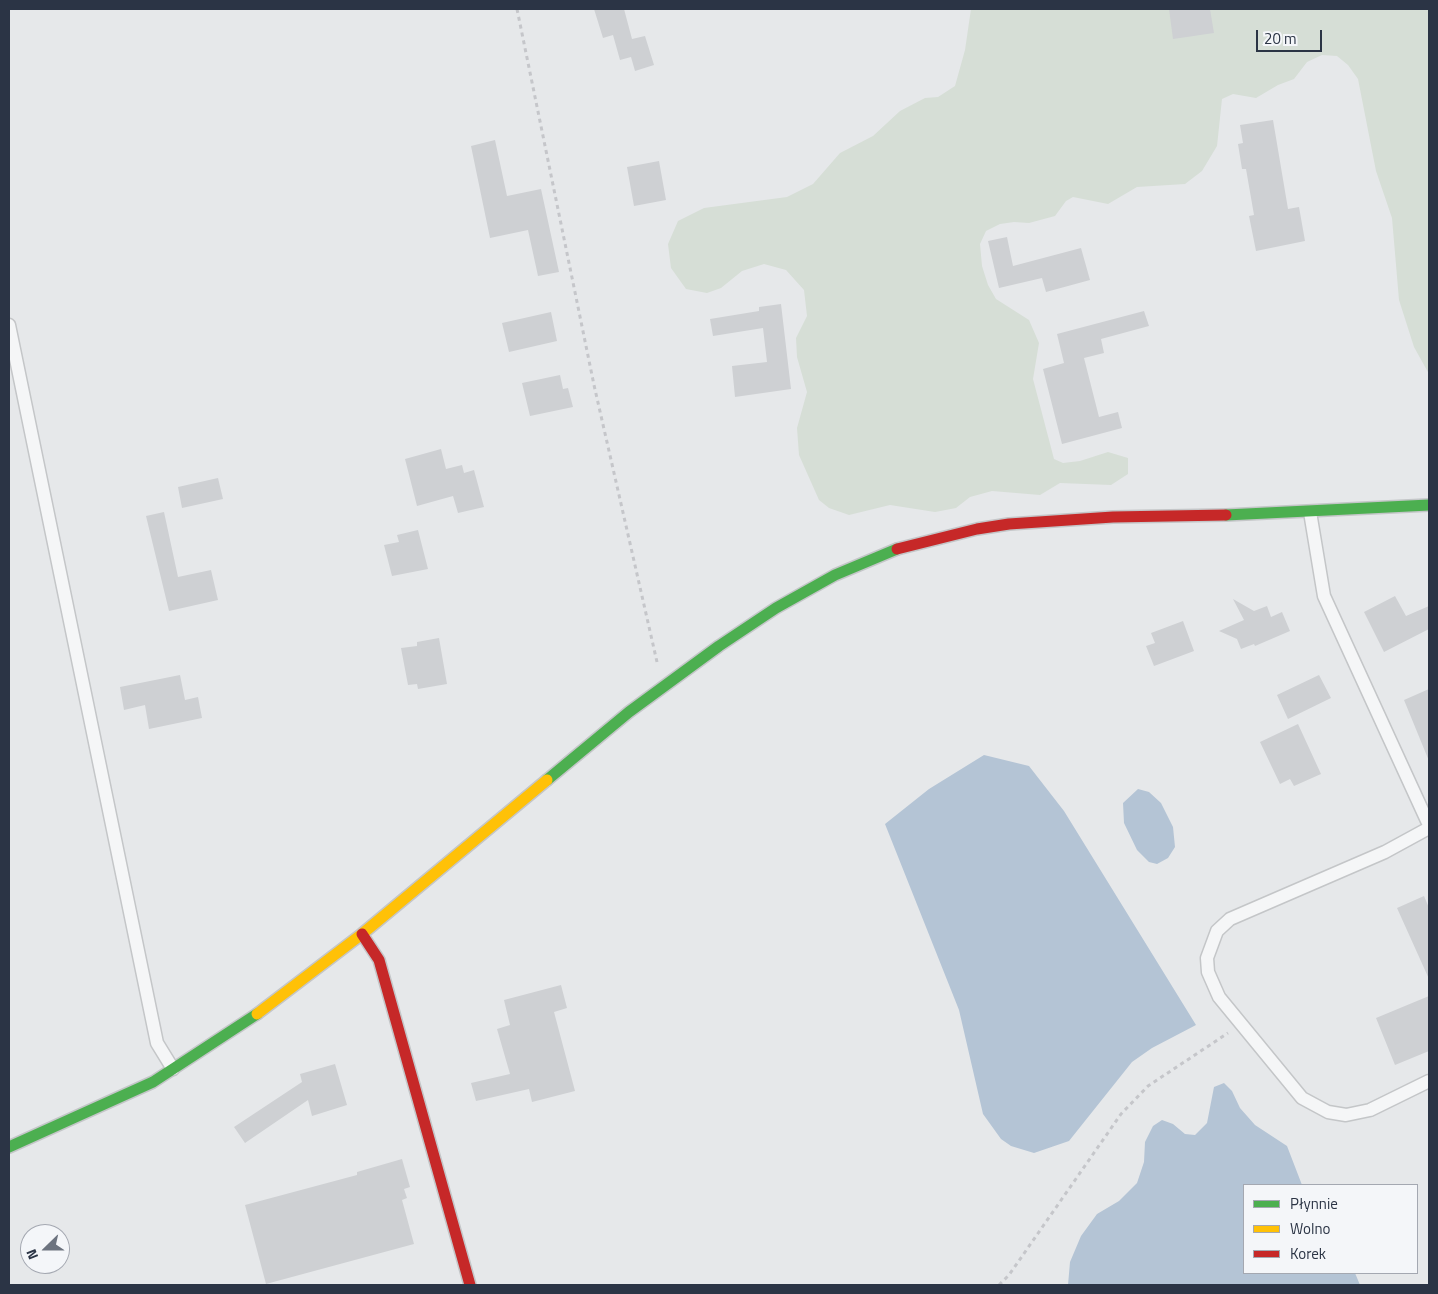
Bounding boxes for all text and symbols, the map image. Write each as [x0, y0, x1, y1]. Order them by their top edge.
scale bar [1258, 20, 1324, 52]
text: 20 m [1264, 27, 1297, 50]
legend [1243, 1184, 1418, 1274]
text: Płynnie [1290, 1192, 1338, 1215]
text: Wolno [1290, 1217, 1330, 1240]
north arrow [20, 1224, 70, 1274]
text: Korek [1290, 1242, 1326, 1265]
text: N [20, 1246, 43, 1263]

